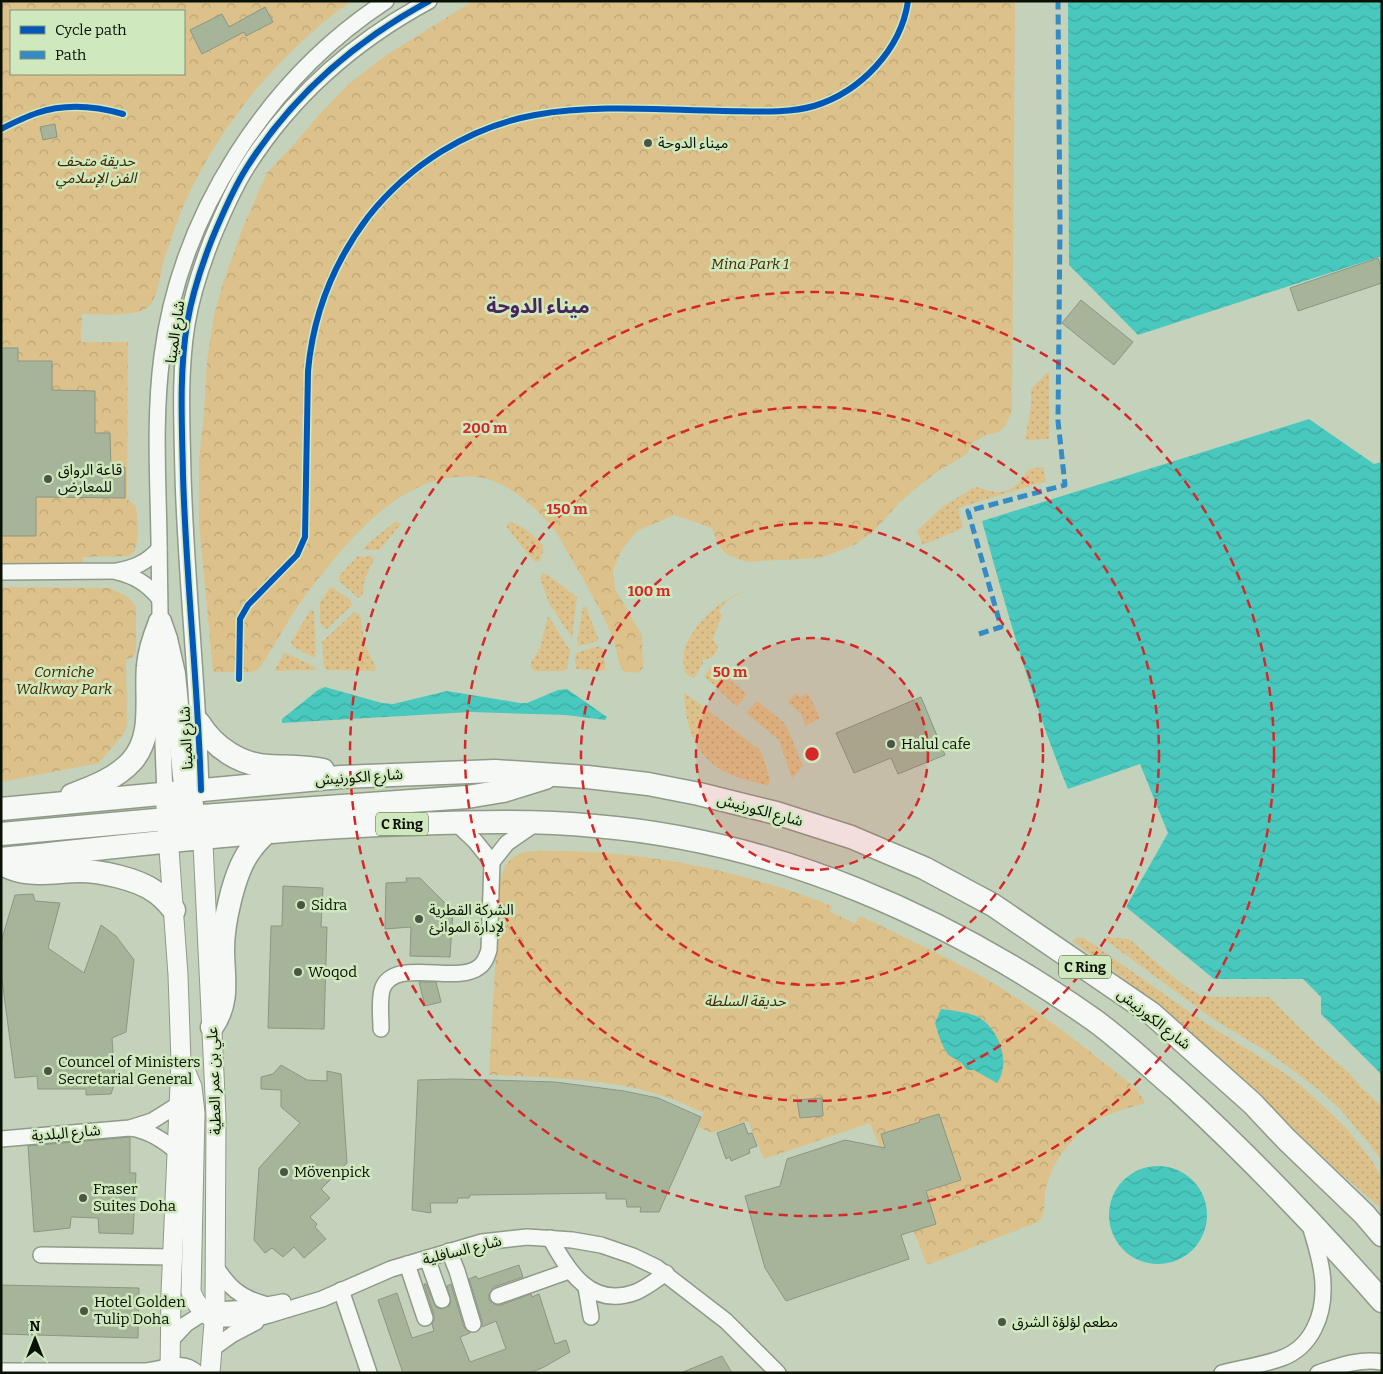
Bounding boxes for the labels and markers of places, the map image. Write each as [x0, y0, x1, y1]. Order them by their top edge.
place label: ميناء الدوحة [658, 134, 728, 152]
marker: ميناء الدوحة [642, 137, 654, 149]
place label: قاعة الرواق للمعارض [58, 461, 122, 496]
marker: قاعة الرواق للمعارض [42, 473, 54, 485]
place label: Halul cafe [901, 735, 971, 753]
marker: Halul cafe [885, 738, 897, 750]
centre of rings [803, 745, 821, 763]
place label: Sidra [311, 896, 347, 914]
marker: Sidra [295, 899, 307, 911]
place label: الشركة القطرية لإدارة الموانئ [429, 901, 514, 937]
marker: الشركة القطرية لإدارة الموانئ [413, 913, 425, 925]
place label: Woqod [308, 963, 357, 981]
marker: Woqod [292, 966, 304, 978]
place label: Councel of Ministers Secretarial General [58, 1053, 200, 1088]
marker: Councel of Ministers Secretarial General [42, 1065, 54, 1077]
place label: Mövenpick [294, 1163, 371, 1181]
marker: Mövenpick [278, 1166, 290, 1178]
place label: Fraser Suites Doha [93, 1180, 176, 1215]
marker: Fraser Suites Doha [77, 1192, 89, 1204]
place label: Hotel Golden Tulip Doha [94, 1293, 186, 1328]
marker: Hotel Golden Tulip Doha [78, 1305, 90, 1317]
place label: مطعم لؤلؤة الشرق [1012, 1313, 1118, 1333]
marker: مطعم لؤلؤة الشرق [996, 1316, 1008, 1328]

